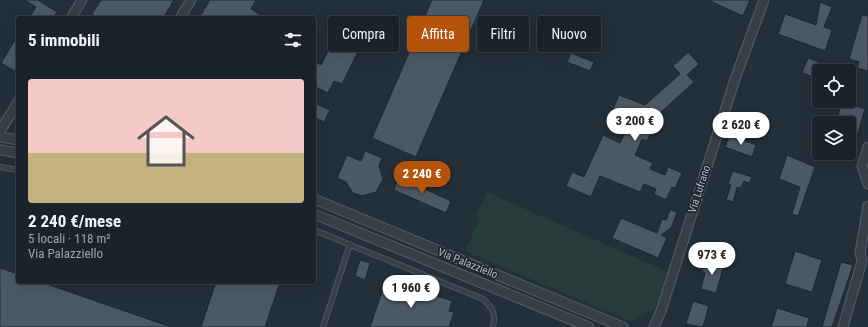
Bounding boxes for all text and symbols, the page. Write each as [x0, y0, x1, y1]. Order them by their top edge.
chip: Compra [328, 16, 399, 52]
chip: Affitta [407, 16, 469, 52]
chip: Filtri [477, 16, 529, 52]
chip: Nuovo [537, 16, 601, 52]
icon: filters [282, 29, 304, 51]
text: 5 immobili [28, 30, 100, 50]
map controls [812, 64, 856, 160]
button: locate [812, 64, 856, 108]
icon: home [130, 105, 202, 177]
pin: 3 200 € [598, 108, 672, 142]
pin: 2 620 € [704, 112, 778, 146]
text: 3 200 € [616, 113, 654, 128]
button: layers [812, 116, 856, 160]
text: 2 620 € [722, 117, 760, 132]
pin: 2 240 € [385, 161, 459, 195]
street label: Via Lufrano [686, 163, 713, 215]
text: 2 240 € [403, 166, 441, 181]
text: 2 240 €/mese [28, 211, 121, 231]
text: 5 locali · 118 m² [28, 231, 111, 246]
pin: 973 € [684, 242, 740, 276]
text: Via Palazziello [28, 246, 103, 261]
street label: Via Palazziello [436, 246, 500, 282]
text: 973 € [697, 247, 727, 262]
pin: 1 960 € [374, 275, 448, 309]
text: 1 960 € [392, 280, 430, 295]

